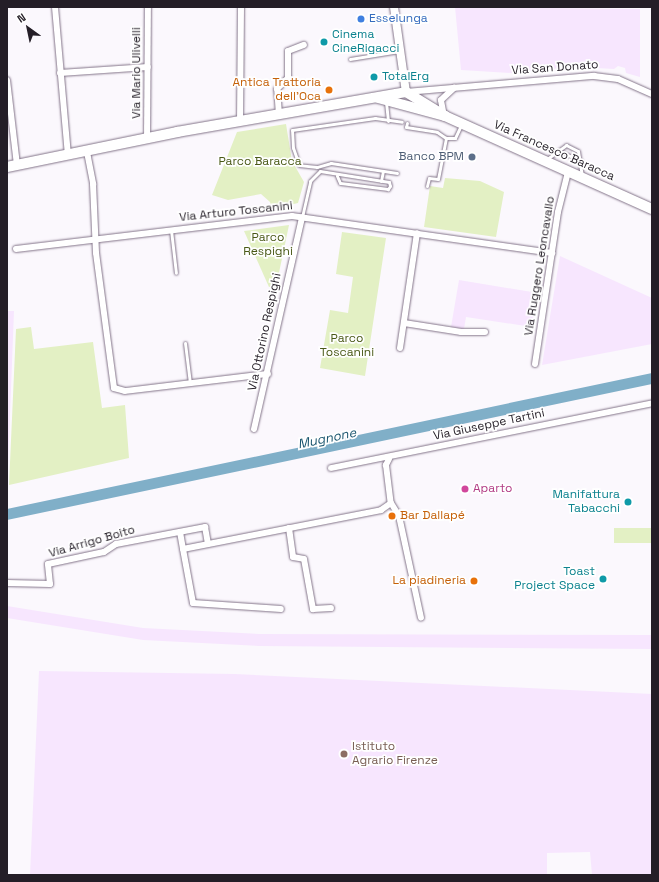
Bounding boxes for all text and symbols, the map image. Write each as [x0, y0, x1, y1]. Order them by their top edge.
north arrow [8, 8, 48, 48]
text: N [15, 10, 28, 26]
place label: Esselunga [369, 12, 428, 26]
marker: Esselunga [356, 14, 366, 24]
street label: Via Mario Ulivelli [130, 27, 144, 119]
place label: Cinema CineRigacci [332, 28, 399, 56]
marker: Cinema CineRigacci [319, 37, 329, 47]
street label: Via San Donato [511, 58, 599, 78]
place label: TotalErg [382, 70, 429, 84]
marker: TotalErg [369, 72, 379, 82]
place label: Antica Trattoria dell’Oca [232, 76, 321, 104]
marker: Antica Trattoria dell’Oca [324, 85, 334, 95]
street label: Via Francesco Baracca [491, 118, 617, 184]
place label: Banco BPM [399, 150, 464, 164]
marker: Banco BPM [467, 152, 477, 162]
park label: Parco Baracca [218, 155, 302, 169]
street label: Via Ruggero Leoncavallo [522, 195, 558, 337]
street label: Via Arturo Toscanini [178, 199, 294, 225]
park label: Parco Respighi [243, 231, 293, 259]
street label: Via Ottorino Respighi [245, 272, 285, 392]
park label: Parco Toscanini [320, 332, 374, 360]
street label: Via Giuseppe Tartini [432, 406, 546, 444]
water label: Mugnone [296, 425, 358, 453]
place label: Aparto [473, 482, 512, 496]
marker: Aparto [460, 484, 470, 494]
place label: Manifattura Tabacchi [552, 488, 620, 516]
marker: Manifattura Tabacchi [623, 497, 633, 507]
place label: Bar Dallapé [400, 509, 465, 523]
marker: Bar Dallapé [387, 511, 397, 521]
street label: Via Arrigo Boito [47, 523, 137, 561]
place label: Toast Project Space [514, 565, 595, 593]
place label: La piadineria [393, 574, 466, 588]
marker: Toast Project Space [598, 574, 608, 584]
marker: La piadineria [469, 576, 479, 586]
place label: Istituto Agrario Firenze [352, 740, 438, 768]
marker: Istituto Agrario Firenze [339, 749, 349, 759]

